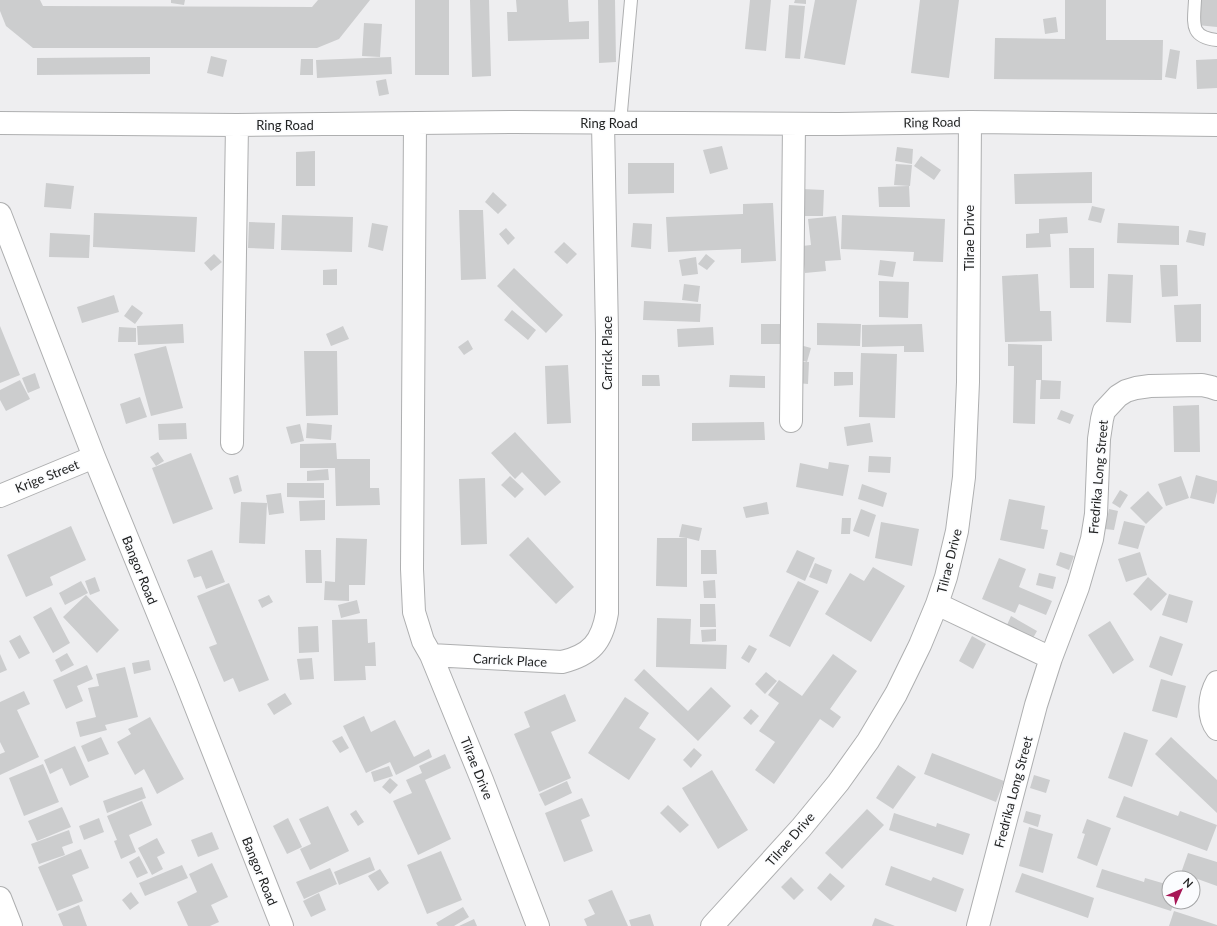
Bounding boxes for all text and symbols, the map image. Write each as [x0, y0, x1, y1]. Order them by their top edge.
street label: Ring Road [903, 114, 961, 130]
street label: Ring Road [580, 115, 638, 131]
street label: Ring Road [256, 117, 314, 133]
street label: Tilrae Drive [961, 205, 977, 271]
street label: Carrick Place [599, 316, 615, 390]
street label: Fredrika Long Street [1085, 419, 1111, 535]
street label: Krige Street [13, 456, 82, 496]
street label: Tilrae Drive [933, 527, 965, 595]
street label: Bangor Road [119, 533, 161, 607]
street label: Carrick Place [473, 650, 548, 670]
street label: Tilrae Drive [457, 734, 497, 802]
street label: Fredrika Long Street [990, 734, 1036, 850]
street label: Tilrae Drive [762, 809, 818, 869]
street label: Bangor Road [239, 834, 281, 908]
north arrow [1161, 870, 1201, 910]
text: N [1181, 875, 1196, 890]

